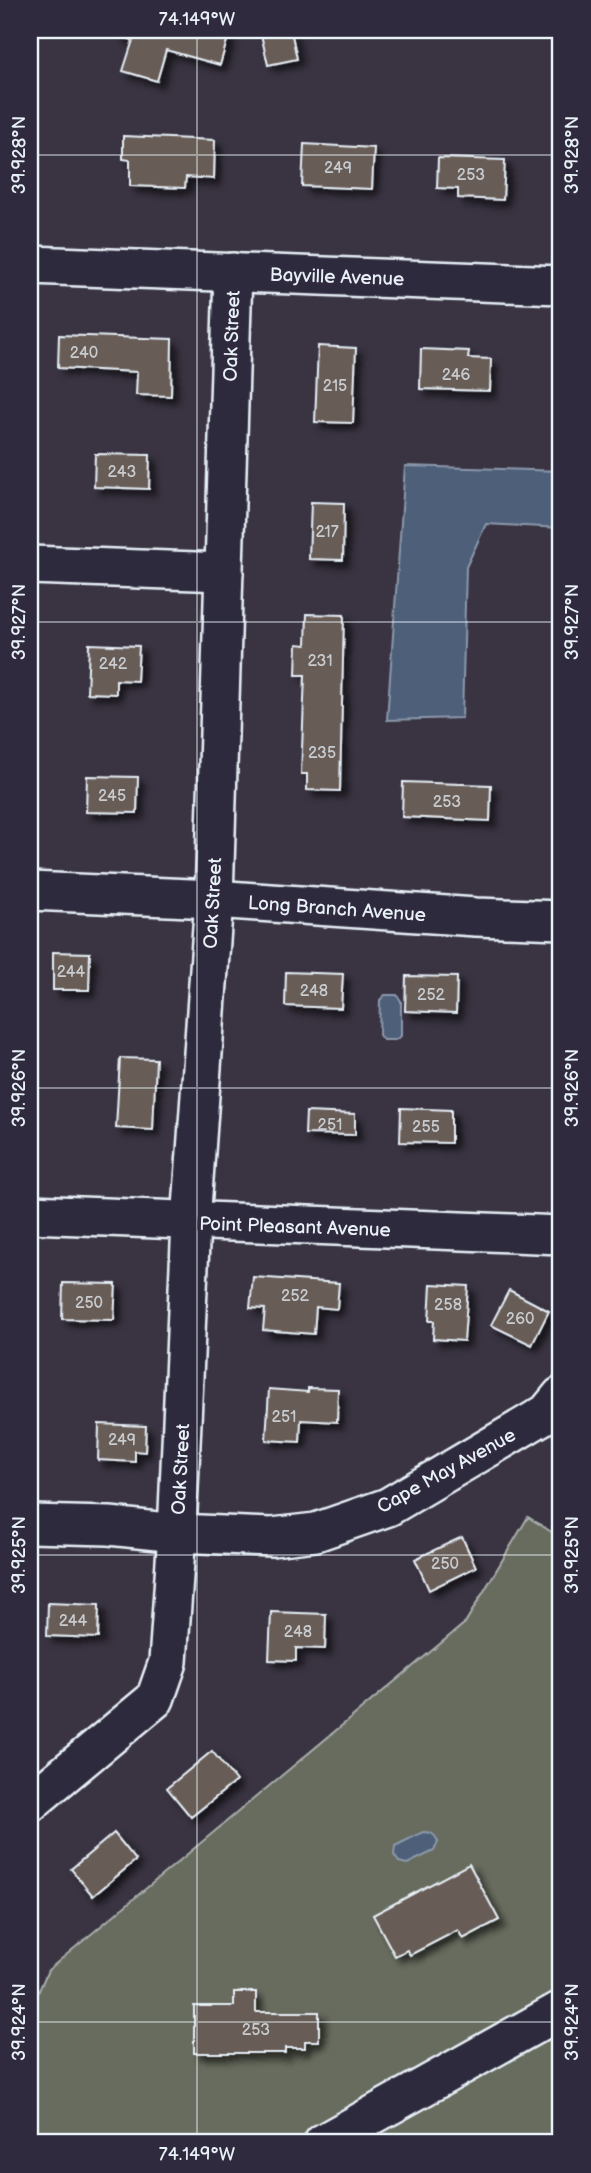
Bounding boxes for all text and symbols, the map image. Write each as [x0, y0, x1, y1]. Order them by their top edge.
text: 74.149°W [159, 9, 236, 30]
text: 39.928°N [9, 116, 30, 194]
text: 39.928°N [562, 116, 583, 194]
house number: 249 [324, 159, 352, 178]
house number: 253 [457, 166, 485, 185]
street label: Bayville Avenue [269, 264, 405, 291]
street label: Oak Street [219, 290, 246, 382]
house number: 240 [70, 344, 98, 363]
house number: 246 [442, 366, 471, 385]
house number: 215 [323, 377, 347, 396]
house number: 243 [108, 463, 137, 482]
house number: 217 [315, 523, 339, 542]
text: 39.927°N [9, 584, 30, 660]
text: 39.927°N [562, 584, 583, 660]
house number: 231 [307, 652, 333, 671]
house number: 242 [99, 655, 128, 674]
house number: 235 [308, 744, 336, 763]
house number: 245 [98, 787, 126, 806]
house number: 253 [433, 793, 461, 812]
street label: Oak Street [200, 857, 227, 949]
street label: Long Branch Avenue [247, 892, 427, 927]
house number: 244 [57, 963, 86, 982]
house number: 248 [300, 982, 328, 1001]
house number: 252 [417, 986, 446, 1005]
text: 39.926°N [9, 1049, 30, 1127]
text: 39.926°N [562, 1049, 583, 1127]
house number: 251 [318, 1116, 342, 1135]
house number: 255 [412, 1118, 440, 1137]
street label: Point Pleasant Avenue [199, 1213, 391, 1242]
house number: 252 [281, 1287, 310, 1306]
house number: 250 [75, 1294, 103, 1313]
house number: 258 [434, 1296, 462, 1315]
house number: 260 [506, 1310, 534, 1329]
house number: 251 [272, 1408, 296, 1427]
street label: Oak Street [168, 1423, 195, 1515]
street label: Cape May Avenue [373, 1424, 520, 1519]
house number: 249 [108, 1431, 136, 1450]
text: 39.925°N [9, 1516, 30, 1594]
text: 39.925°N [562, 1516, 583, 1594]
house number: 250 [431, 1555, 459, 1574]
house number: 244 [59, 1612, 88, 1631]
house number: 248 [284, 1623, 312, 1642]
text: 39.924°N [9, 1983, 30, 2061]
text: 39.924°N [562, 1983, 583, 2061]
house number: 253 [242, 2021, 270, 2040]
text: 74.149°W [159, 2144, 236, 2165]

